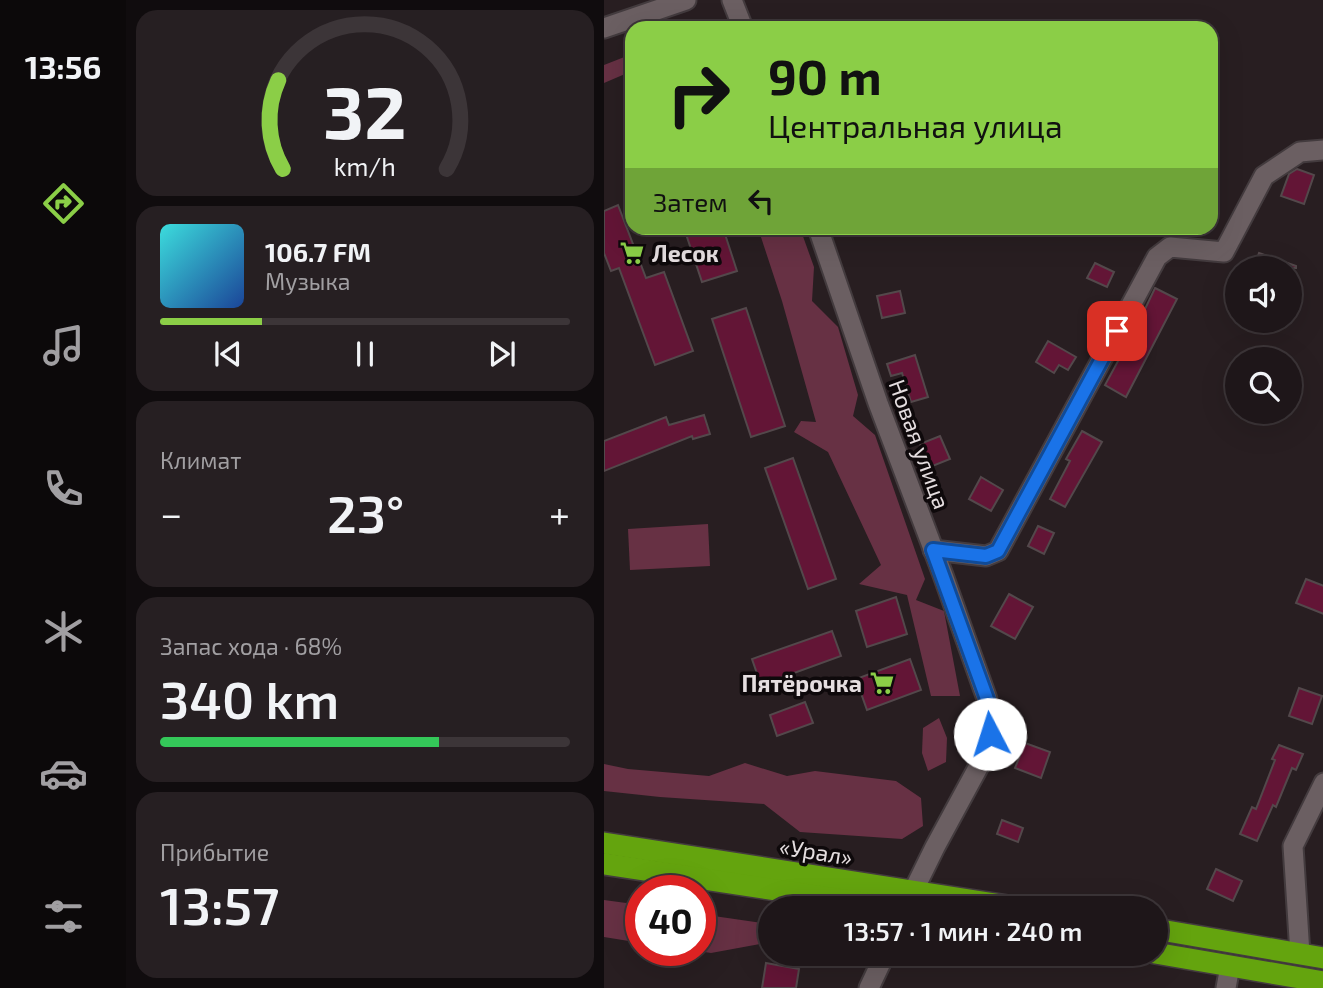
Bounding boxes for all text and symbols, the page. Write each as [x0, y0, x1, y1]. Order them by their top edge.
text: 90 m [768, 46, 882, 105]
text: 13:56 [25, 47, 101, 85]
icon: right [653, 49, 744, 140]
text: 32 [323, 66, 407, 154]
text: Центральная улица [768, 106, 1063, 144]
text: km/h [334, 151, 396, 181]
icon: directions [39, 179, 88, 228]
icon: left [742, 182, 780, 220]
text: Затем [653, 186, 728, 217]
text: 106.7 FM [265, 236, 371, 267]
supermarket icon: Лесок [618, 239, 646, 267]
place label: Лесок [652, 239, 719, 267]
map controls [1225, 256, 1302, 424]
button: sound [1225, 256, 1302, 333]
text: Музыка [265, 267, 350, 295]
pin [1087, 301, 1147, 361]
icon: arrive [1098, 312, 1136, 350]
icon: music [39, 321, 88, 370]
icon: previous [209, 335, 247, 373]
icon: pause [346, 335, 384, 373]
icon: next [483, 335, 521, 373]
button: search [1225, 347, 1302, 424]
street label: Новая улица [883, 375, 956, 513]
text: Климат [160, 446, 241, 474]
icon: phone [39, 464, 88, 513]
text: 23° [327, 481, 404, 543]
text: − [160, 490, 182, 536]
text: + [549, 490, 570, 536]
icon: climate [39, 607, 88, 656]
text: Запас хода · 68% [160, 632, 342, 660]
text: 340 km [160, 667, 339, 729]
place label: Пятёрочка [742, 669, 862, 697]
supermarket icon: Пятёрочка [868, 669, 896, 697]
position arrow [953, 697, 1027, 771]
icon: car [39, 749, 88, 798]
street label: «Урал» [777, 831, 855, 871]
text: Прибытие [160, 838, 269, 866]
text: 13:57 [160, 873, 279, 935]
speed limit sign: 40 [625, 875, 716, 966]
icon: filters [39, 892, 88, 941]
text: 13:57 · 1 мин · 240 m [844, 915, 1082, 946]

